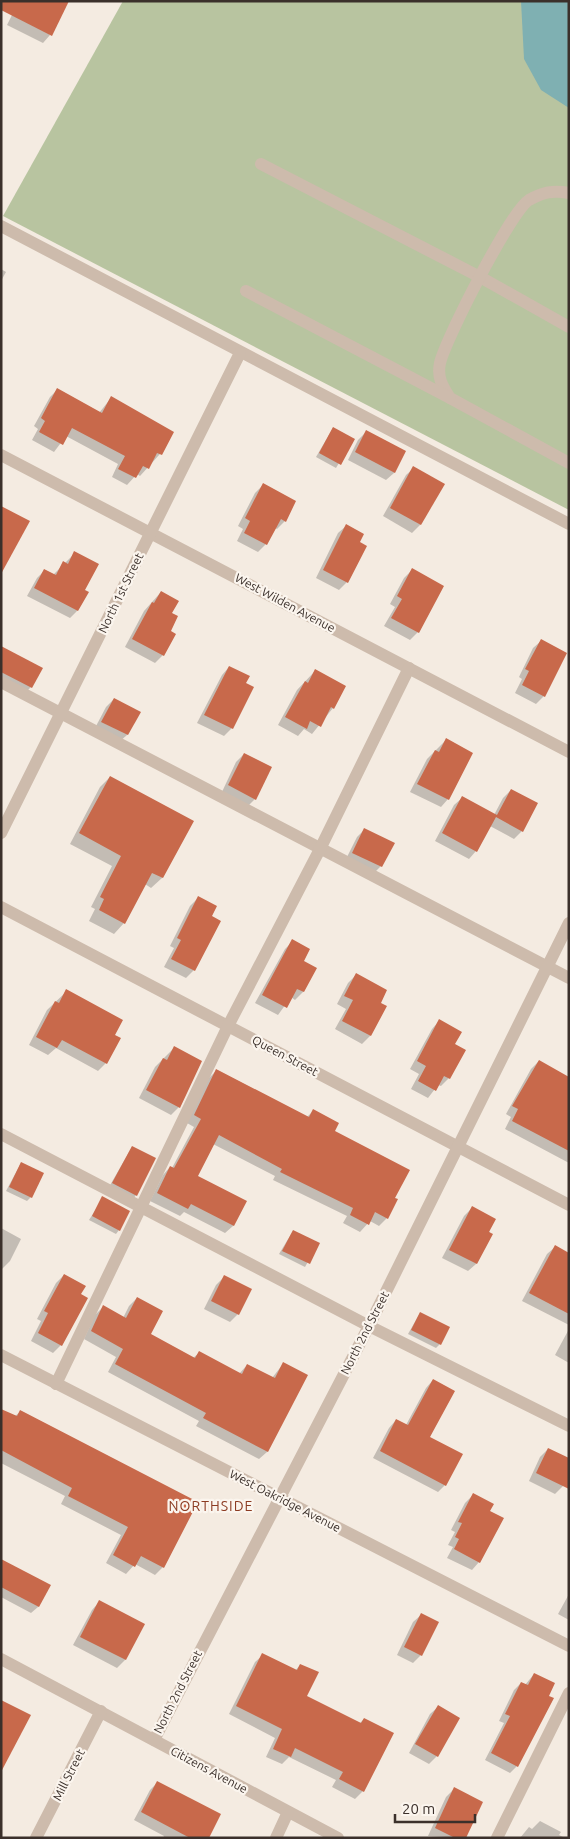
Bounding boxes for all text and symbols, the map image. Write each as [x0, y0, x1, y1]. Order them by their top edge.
street label: North 1st Street [96, 550, 146, 635]
street label: West Wilden Avenue [233, 571, 337, 634]
street label: Queen Street [250, 1033, 321, 1078]
street label: North 2nd Street [338, 1289, 391, 1376]
street label: West Oakridge Avenue [228, 1467, 343, 1534]
district label: NORTHSIDE [169, 1498, 253, 1514]
street label: North 2nd Street [151, 1648, 204, 1735]
street label: Citizens Avenue [169, 1744, 250, 1795]
street label: Mill Street [50, 1747, 87, 1803]
scale bar [395, 1792, 475, 1824]
text: 20 m [402, 1800, 435, 1817]

